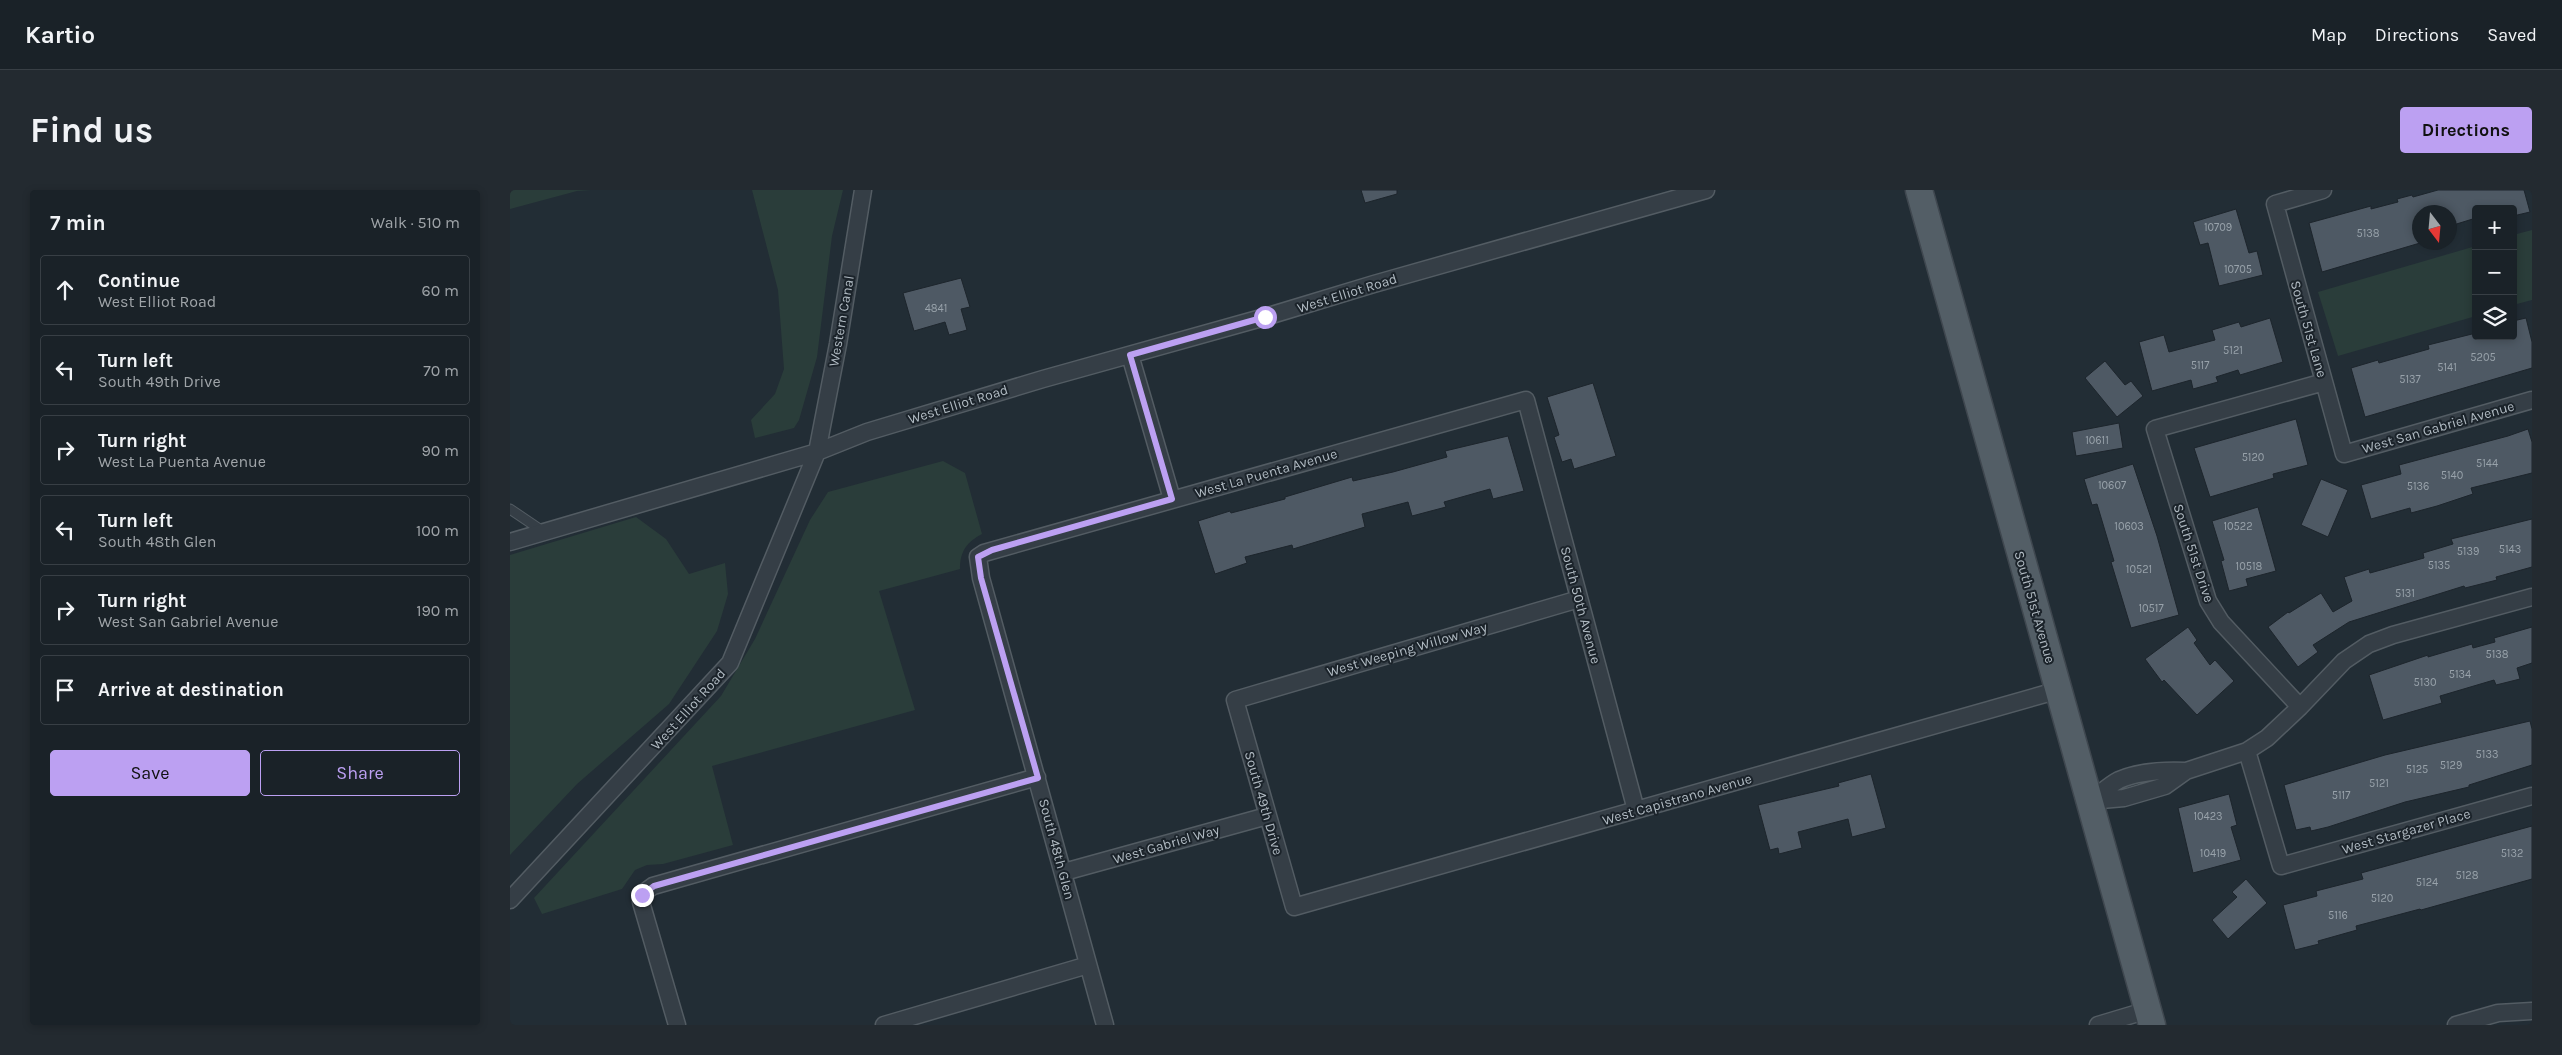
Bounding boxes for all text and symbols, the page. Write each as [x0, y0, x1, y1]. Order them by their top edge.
text: Kartio [25, 21, 95, 49]
text: Map [2311, 24, 2347, 46]
text: Directions [2375, 24, 2459, 46]
text: Saved [2487, 24, 2537, 46]
button: Directions [2400, 107, 2532, 153]
text: Find us [30, 110, 153, 151]
north arrow [2412, 205, 2457, 250]
map controls [2472, 205, 2517, 340]
button: + [2472, 205, 2517, 250]
text: 7 min [50, 211, 106, 235]
text: Walk · 510 m [371, 213, 460, 232]
house number: 10709 [2204, 221, 2232, 234]
house number: 5138 [2356, 227, 2380, 240]
button: − [2472, 250, 2517, 295]
house number: 10705 [2224, 263, 2252, 276]
text: Continue [98, 270, 180, 292]
street label: West Elliot Road [1295, 270, 1399, 317]
street label: Western Canal [825, 274, 858, 368]
icon: ahead [51, 276, 79, 304]
street label: South 51st Lane [2287, 279, 2330, 380]
text: 60 m [422, 281, 459, 300]
text: West Elliot Road [98, 292, 216, 311]
button: layers [2472, 295, 2517, 340]
house number: 4841 [925, 302, 947, 315]
route start [1254, 306, 1277, 329]
house number: 5121 [2223, 344, 2243, 357]
text: Turn left [98, 350, 173, 372]
house number: 5205 [2470, 351, 2496, 364]
icon: left [51, 356, 79, 384]
house number: 5117 [2191, 359, 2209, 372]
text: 70 m [423, 361, 459, 380]
house number: 5141 [2437, 361, 2457, 374]
text: South 49th Drive [98, 372, 221, 391]
house number: 5137 [2399, 373, 2421, 386]
street label: West Elliot Road [906, 381, 1010, 428]
street label: West San Gabriel Avenue [2360, 398, 2516, 457]
text: Turn right [98, 430, 187, 452]
house number: 10611 [2085, 434, 2109, 447]
icon: right [51, 436, 79, 464]
text: 90 m [421, 441, 459, 460]
street label: West La Puenta Avenue [1193, 445, 1339, 502]
house number: 5120 [2242, 451, 2264, 464]
text: West La Puenta Avenue [98, 452, 266, 471]
house number: 5144 [2476, 457, 2498, 470]
house number: 5140 [2441, 469, 2463, 482]
house number: 10607 [2098, 479, 2126, 492]
house number: 5136 [2407, 480, 2429, 493]
street label: South 51st Drive [2170, 502, 2217, 605]
text: Turn left [98, 510, 173, 532]
icon: left [51, 516, 79, 544]
house number: 10603 [2114, 520, 2144, 533]
house number: 10522 [2223, 520, 2253, 533]
text: 100 m [416, 521, 459, 540]
text: South 48th Glen [98, 532, 216, 551]
house number: 5143 [2499, 543, 2521, 556]
street label: South 50th Avenue [1557, 545, 1604, 666]
house number: 5139 [2457, 545, 2479, 558]
street label: South 51st Avenue [2010, 549, 2059, 665]
house number: 5135 [2428, 559, 2450, 572]
house number: 10518 [2236, 560, 2263, 573]
house number: 10521 [2126, 563, 2152, 576]
house number: 5131 [2395, 587, 2415, 600]
text: Turn right [98, 590, 187, 612]
icon: right [51, 596, 79, 624]
text: 190 m [416, 601, 459, 620]
house number: 10517 [2138, 602, 2164, 615]
text: West San Gabriel Avenue [98, 612, 278, 631]
street label: West Weeping Willow Way [1325, 618, 1490, 680]
house number: 5138 [2485, 648, 2509, 661]
street label: West Elliot Road [647, 665, 729, 754]
house number: 5134 [2449, 668, 2471, 681]
icon: arrive [51, 676, 79, 704]
house number: 5130 [2414, 676, 2436, 689]
text: Arrive at destination [98, 679, 284, 701]
house number: 5133 [2476, 748, 2498, 761]
street label: South 49th Drive [1241, 749, 1286, 857]
button: Save [50, 750, 250, 796]
button: Share [260, 750, 460, 796]
house number: 5129 [2440, 759, 2462, 772]
house number: 5125 [2406, 763, 2428, 776]
street label: West Capistrano Avenue [1600, 770, 1754, 829]
house number: 5121 [2369, 777, 2389, 790]
house number: 5117 [2332, 789, 2350, 802]
street label: South 48th Glen [1035, 797, 1078, 901]
street label: West Stargazer Place [2340, 805, 2472, 858]
house number: 10423 [2193, 810, 2223, 823]
street label: West Gabriel Way [1111, 821, 1222, 868]
house number: 10419 [2200, 847, 2226, 860]
house number: 5132 [2501, 847, 2523, 860]
house number: 5128 [2456, 869, 2479, 882]
house number: 5124 [2416, 876, 2438, 889]
route end [631, 884, 654, 907]
house number: 5120 [2371, 892, 2393, 905]
house number: 5116 [2328, 909, 2348, 922]

